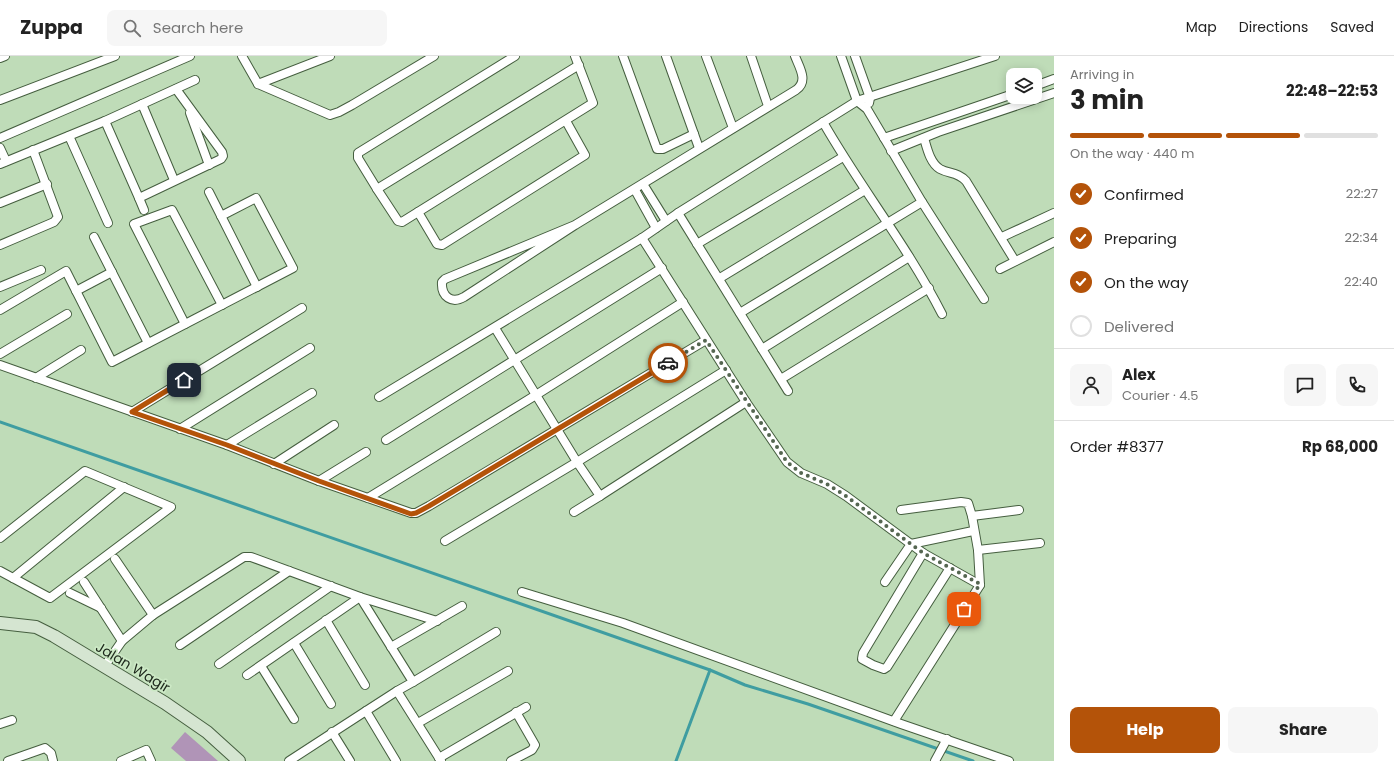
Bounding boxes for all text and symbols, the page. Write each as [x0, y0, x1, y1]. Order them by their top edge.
search box [107, 10, 387, 46]
text: Zuppa [20, 14, 83, 41]
icon: search [121, 17, 143, 39]
text: Search here [153, 17, 243, 38]
text: Map [1186, 17, 1217, 37]
text: Directions [1239, 17, 1308, 37]
text: Saved [1330, 17, 1374, 37]
text: Arriving in [1070, 65, 1134, 84]
map controls [1006, 68, 1042, 104]
button: layers [1006, 68, 1042, 104]
text: 22:48–22:53 [1286, 80, 1378, 101]
text: 3 min [1070, 82, 1144, 118]
text: On the way · 440 m [1070, 144, 1194, 163]
icon: check [1070, 183, 1092, 205]
text: Confirmed [1104, 184, 1184, 205]
text: 22:27 [1346, 184, 1378, 203]
icon: check [1070, 227, 1092, 249]
text: Preparing [1104, 228, 1177, 249]
text: 22:34 [1344, 228, 1378, 247]
icon: check [1070, 271, 1092, 293]
text: On the way [1104, 272, 1189, 293]
text: 22:40 [1344, 272, 1378, 291]
text: Delivered [1104, 316, 1174, 337]
courier [648, 343, 688, 383]
icon: car [657, 352, 679, 374]
pin [167, 363, 201, 397]
button: person [1070, 364, 1112, 406]
text: Alex [1122, 364, 1156, 385]
button: chat [1284, 364, 1326, 406]
button: phone [1336, 364, 1378, 406]
icon: home [173, 369, 195, 391]
text: Courier · 4.5 [1122, 386, 1198, 405]
text: Order #8377 [1070, 436, 1164, 457]
text: Rp 68,000 [1302, 436, 1378, 457]
pin [947, 592, 981, 626]
icon: bag [953, 598, 975, 620]
street label: Jalan Wagir [92, 637, 174, 697]
button: Help [1070, 707, 1220, 753]
button: Share [1228, 707, 1378, 753]

